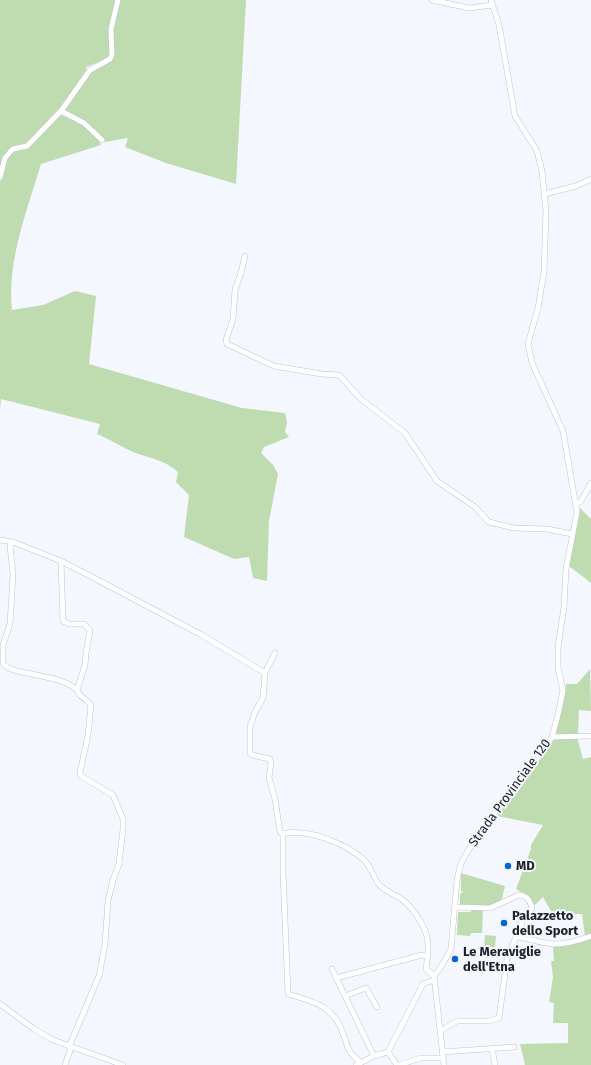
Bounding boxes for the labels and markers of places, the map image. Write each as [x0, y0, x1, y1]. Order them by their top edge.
place label: MD [516, 858, 535, 874]
marker: MD [503, 861, 513, 871]
place label: Palazzetto dello Sport [512, 908, 578, 939]
marker: Palazzetto dello Sport [499, 918, 509, 928]
place label: Le Meraviglie dell'Etna [463, 944, 541, 975]
marker: Le Meraviglie dell'Etna [450, 954, 460, 964]

